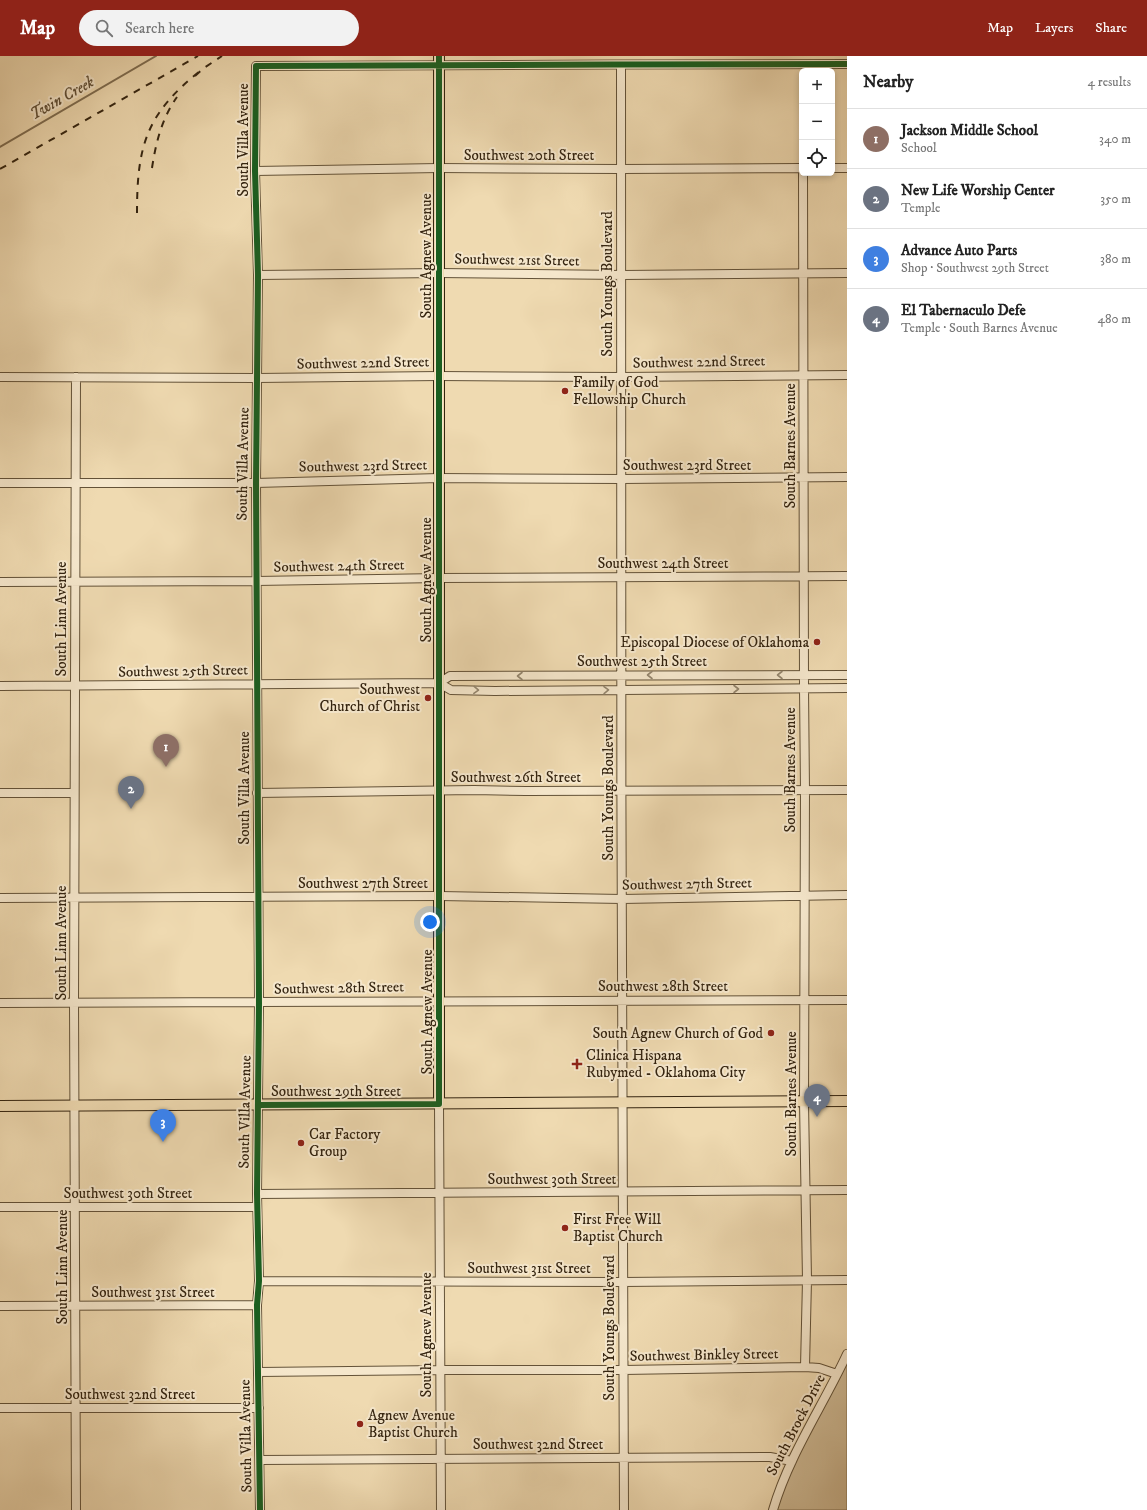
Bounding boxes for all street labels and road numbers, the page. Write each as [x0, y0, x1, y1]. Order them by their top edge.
street label: South Villa Avenue [234, 83, 253, 197]
street label: Southwest 20th Street [464, 146, 594, 165]
street label: South Agnew Avenue [417, 193, 436, 319]
street label: South Youngs Boulevard [598, 211, 617, 357]
street label: Southwest 21st Street [454, 249, 580, 271]
street label: Southwest 22nd Street [633, 351, 766, 373]
street label: Southwest 22nd Street [297, 352, 430, 374]
street label: South Barnes Avenue [781, 383, 800, 509]
street label: South Villa Avenue [233, 407, 253, 521]
street label: Southwest 23rd Street [299, 455, 428, 477]
street label: Southwest 23rd Street [623, 456, 751, 475]
street label: South Agnew Avenue [417, 517, 436, 643]
street label: Southwest 24th Street [597, 554, 729, 573]
street label: Southwest 24th Street [273, 555, 405, 577]
street label: South Linn Avenue [52, 561, 71, 677]
street label: Southwest 25th Street [577, 652, 707, 671]
street label: Southwest 25th Street [118, 660, 248, 682]
street label: South Barnes Avenue [781, 707, 800, 833]
street label: South Youngs Boulevard [599, 715, 618, 861]
street label: South Villa Avenue [235, 731, 254, 845]
street label: Southwest 26th Street [451, 768, 581, 787]
street label: Southwest 27th Street [622, 873, 752, 895]
street label: Southwest 27th Street [298, 874, 428, 893]
street label: South Linn Avenue [52, 885, 71, 1001]
street label: South Agnew Avenue [418, 949, 437, 1075]
street label: Southwest 28th Street [274, 977, 404, 999]
street label: Southwest 28th Street [598, 977, 728, 996]
street label: South Barnes Avenue [782, 1031, 801, 1157]
street label: South Villa Avenue [235, 1055, 255, 1169]
street label: Southwest 29th Street [271, 1082, 401, 1101]
street label: Southwest 30th Street [488, 1170, 617, 1189]
street label: Southwest 30th Street [64, 1184, 193, 1203]
street label: South Linn Avenue [53, 1209, 72, 1325]
street label: South Youngs Boulevard [600, 1255, 619, 1401]
street label: Southwest 31st Street [467, 1259, 591, 1278]
street label: South Agnew Avenue [417, 1272, 436, 1398]
street label: Southwest 31st Street [91, 1283, 215, 1302]
street label: Southwest Binkley Street [629, 1344, 779, 1366]
street label: South Brock Drive [762, 1371, 830, 1479]
street label: South Villa Avenue [236, 1379, 256, 1493]
street label: Southwest 32nd Street [65, 1385, 196, 1404]
street label: Southwest 32nd Street [473, 1435, 604, 1454]

